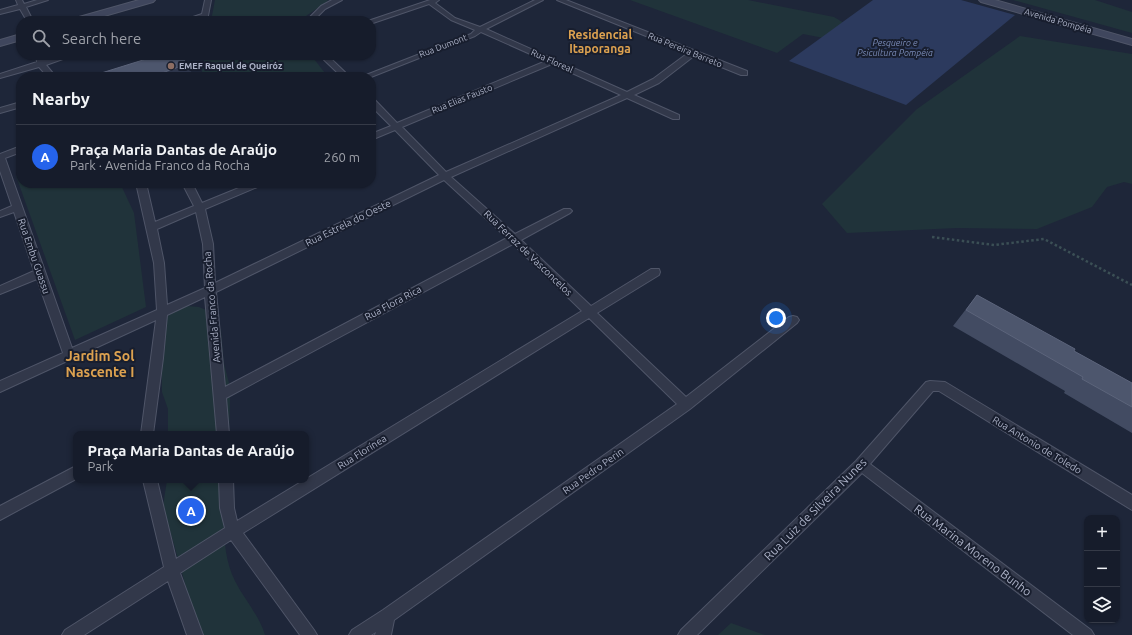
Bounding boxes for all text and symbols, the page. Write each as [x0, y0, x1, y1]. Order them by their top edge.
street label: Avenida Pompéia [1023, 7, 1093, 35]
search box [16, 16, 376, 60]
icon: search [30, 27, 52, 49]
district label: Residencial Itaporanga [568, 28, 632, 55]
text: Search here [62, 30, 141, 47]
street label: Rua Pereira Barreto [646, 31, 724, 69]
street label: Rua Dumont [418, 32, 469, 60]
water label: Pesqueiro e Psicultura Pompéia [857, 38, 933, 58]
street label: Rua Floreal [529, 47, 575, 75]
marker: EMEF Raquel de Queiróz [166, 61, 176, 71]
place label: EMEF Raquel de Queiróz [179, 61, 283, 71]
street label: Rua Elias Fausto [430, 82, 494, 116]
text: Nearby [32, 89, 90, 108]
text: Praça Maria Dantas de Araújo [70, 141, 277, 158]
text: A [40, 150, 50, 164]
text: 260 m [324, 150, 360, 164]
text: Park · Avenida Franco da Rocha [70, 158, 250, 172]
street label: Rua Estrela do Oeste [303, 198, 393, 248]
street label: Rua Ferraz de Vasconcelos [482, 208, 574, 298]
street label: Rua Embu Guassu [16, 217, 52, 295]
street label: Avenida Franco da Rocha [202, 251, 222, 363]
street label: Rua Flora Rica [363, 283, 423, 323]
your location [766, 308, 786, 328]
district label: Jardim Sol Nascente I [66, 348, 134, 380]
street label: Rua Antonio de Toledo [990, 414, 1084, 476]
popup [73, 431, 309, 483]
street label: Rua Florínea [335, 433, 389, 471]
text: Praça Maria Dantas de Araújo [87, 442, 295, 459]
street label: Rua Pedro Perin [560, 446, 626, 496]
street label: Rua Luiz de Silveira Nunes [761, 455, 869, 563]
text: Park [87, 459, 113, 473]
pin: A [178, 496, 204, 526]
street label: Rua Marina Moreno Bunho [912, 502, 1034, 598]
map controls [1084, 515, 1120, 623]
button: + [1084, 515, 1120, 551]
button: − [1084, 551, 1120, 587]
button: layers [1084, 587, 1120, 623]

